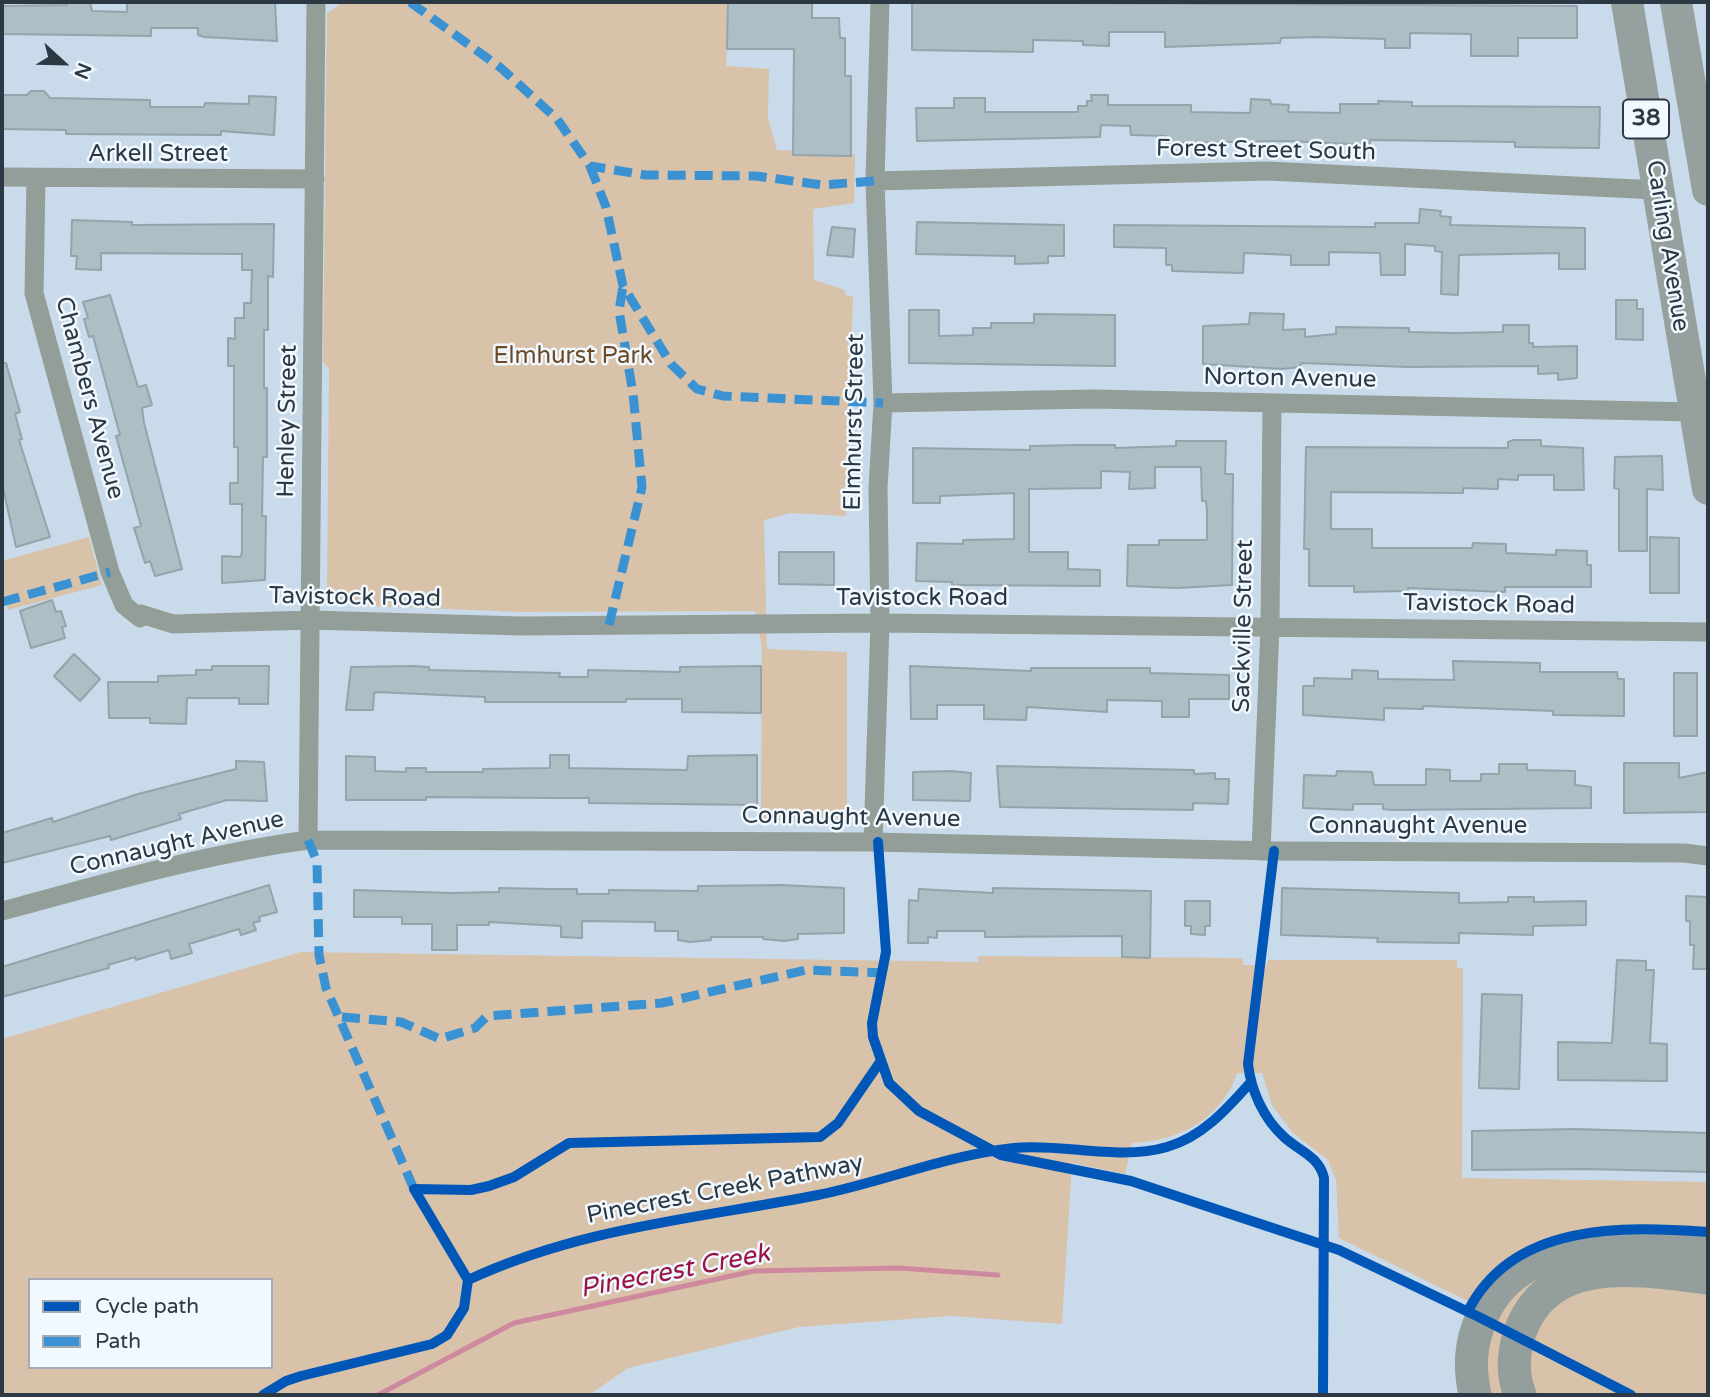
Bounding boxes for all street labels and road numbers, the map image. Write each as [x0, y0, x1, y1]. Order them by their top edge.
road number: 38 [1623, 100, 1669, 138]
street label: Forest Street South [1156, 135, 1376, 167]
street label: Arkell Street [88, 141, 228, 169]
street label: Carling Avenue [1639, 158, 1695, 334]
street label: Chambers Avenue [48, 294, 130, 502]
street label: Elmhurst Street [839, 333, 871, 511]
street label: Henley Street [272, 344, 304, 498]
street label: Norton Avenue [1203, 363, 1377, 395]
street label: Sackville Street [1228, 539, 1260, 713]
street label: Tavistock Road [269, 582, 441, 614]
street label: Tavistock Road [836, 585, 1008, 613]
street label: Tavistock Road [1403, 589, 1575, 621]
street label: Connaught Avenue [741, 802, 961, 834]
street label: Connaught Avenue [67, 805, 287, 883]
street label: Connaught Avenue [1309, 813, 1527, 841]
street label: Pinecrest Creek Pathway [584, 1149, 866, 1231]

